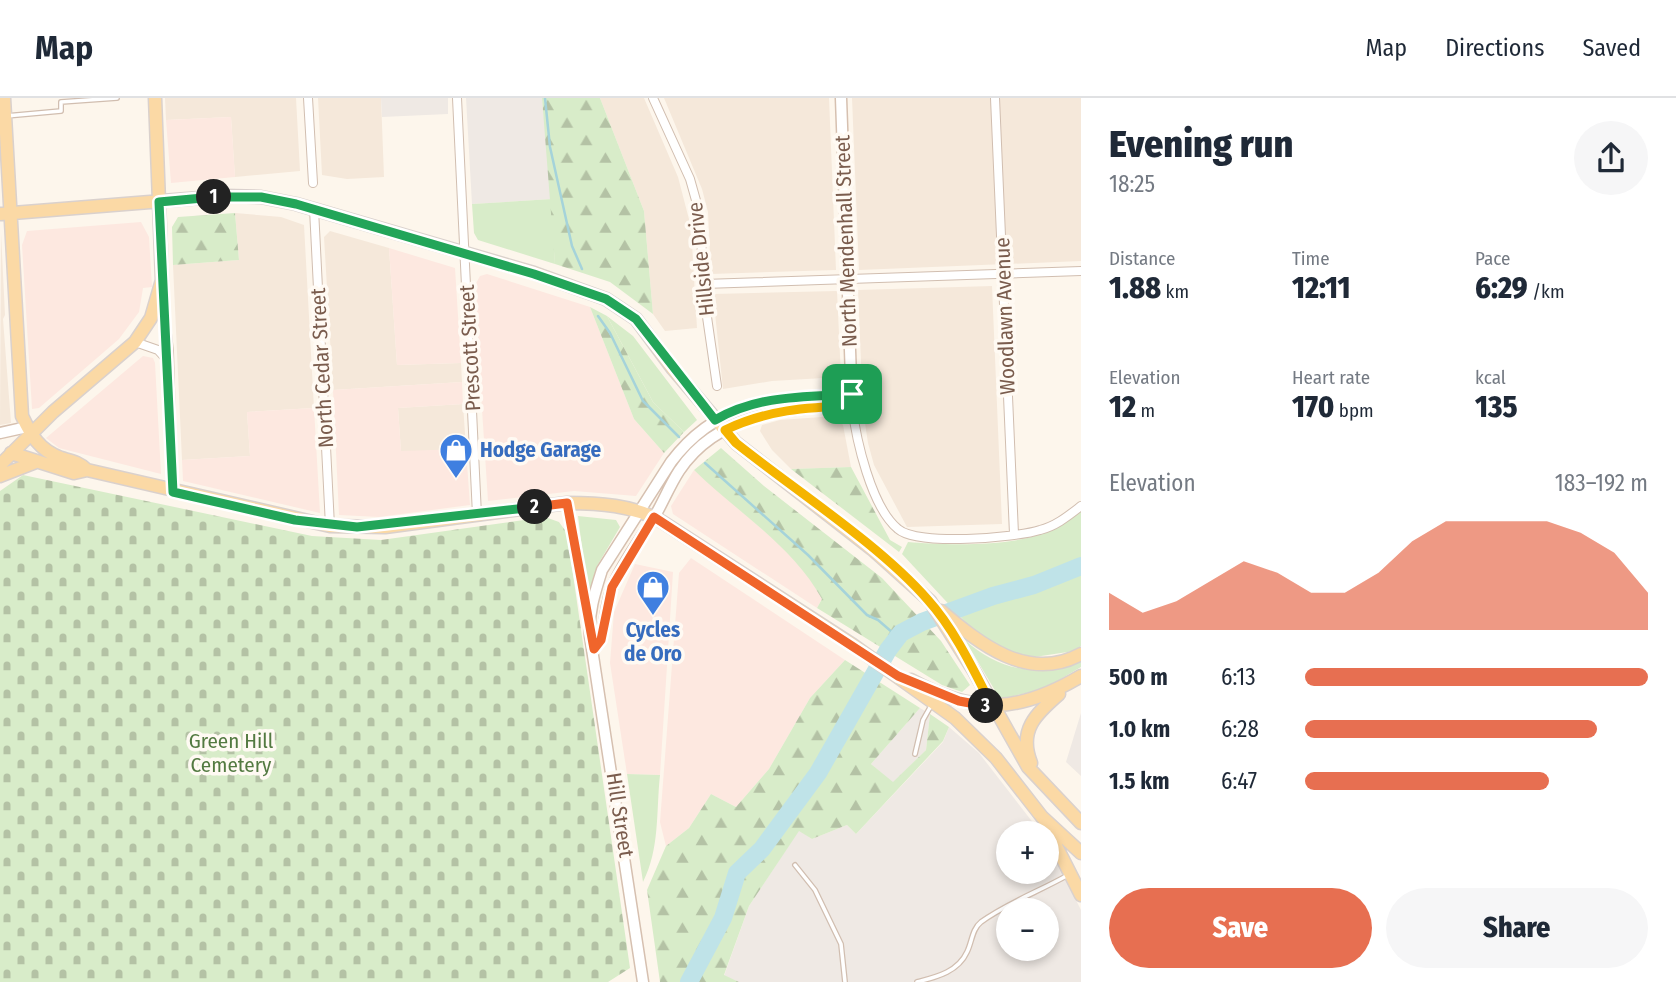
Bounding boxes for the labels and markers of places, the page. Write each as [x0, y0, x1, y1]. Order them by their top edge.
pin: 1 [196, 180, 232, 214]
pin [822, 364, 882, 424]
shop icon: Hodge Garage [437, 431, 475, 480]
place label: Hodge Garage [480, 437, 601, 463]
pin: 2 [518, 490, 552, 524]
shop icon: Cycles de Oro [634, 568, 672, 617]
place label: Cycles de Oro [624, 617, 682, 667]
pin: 3 [968, 688, 1004, 724]

